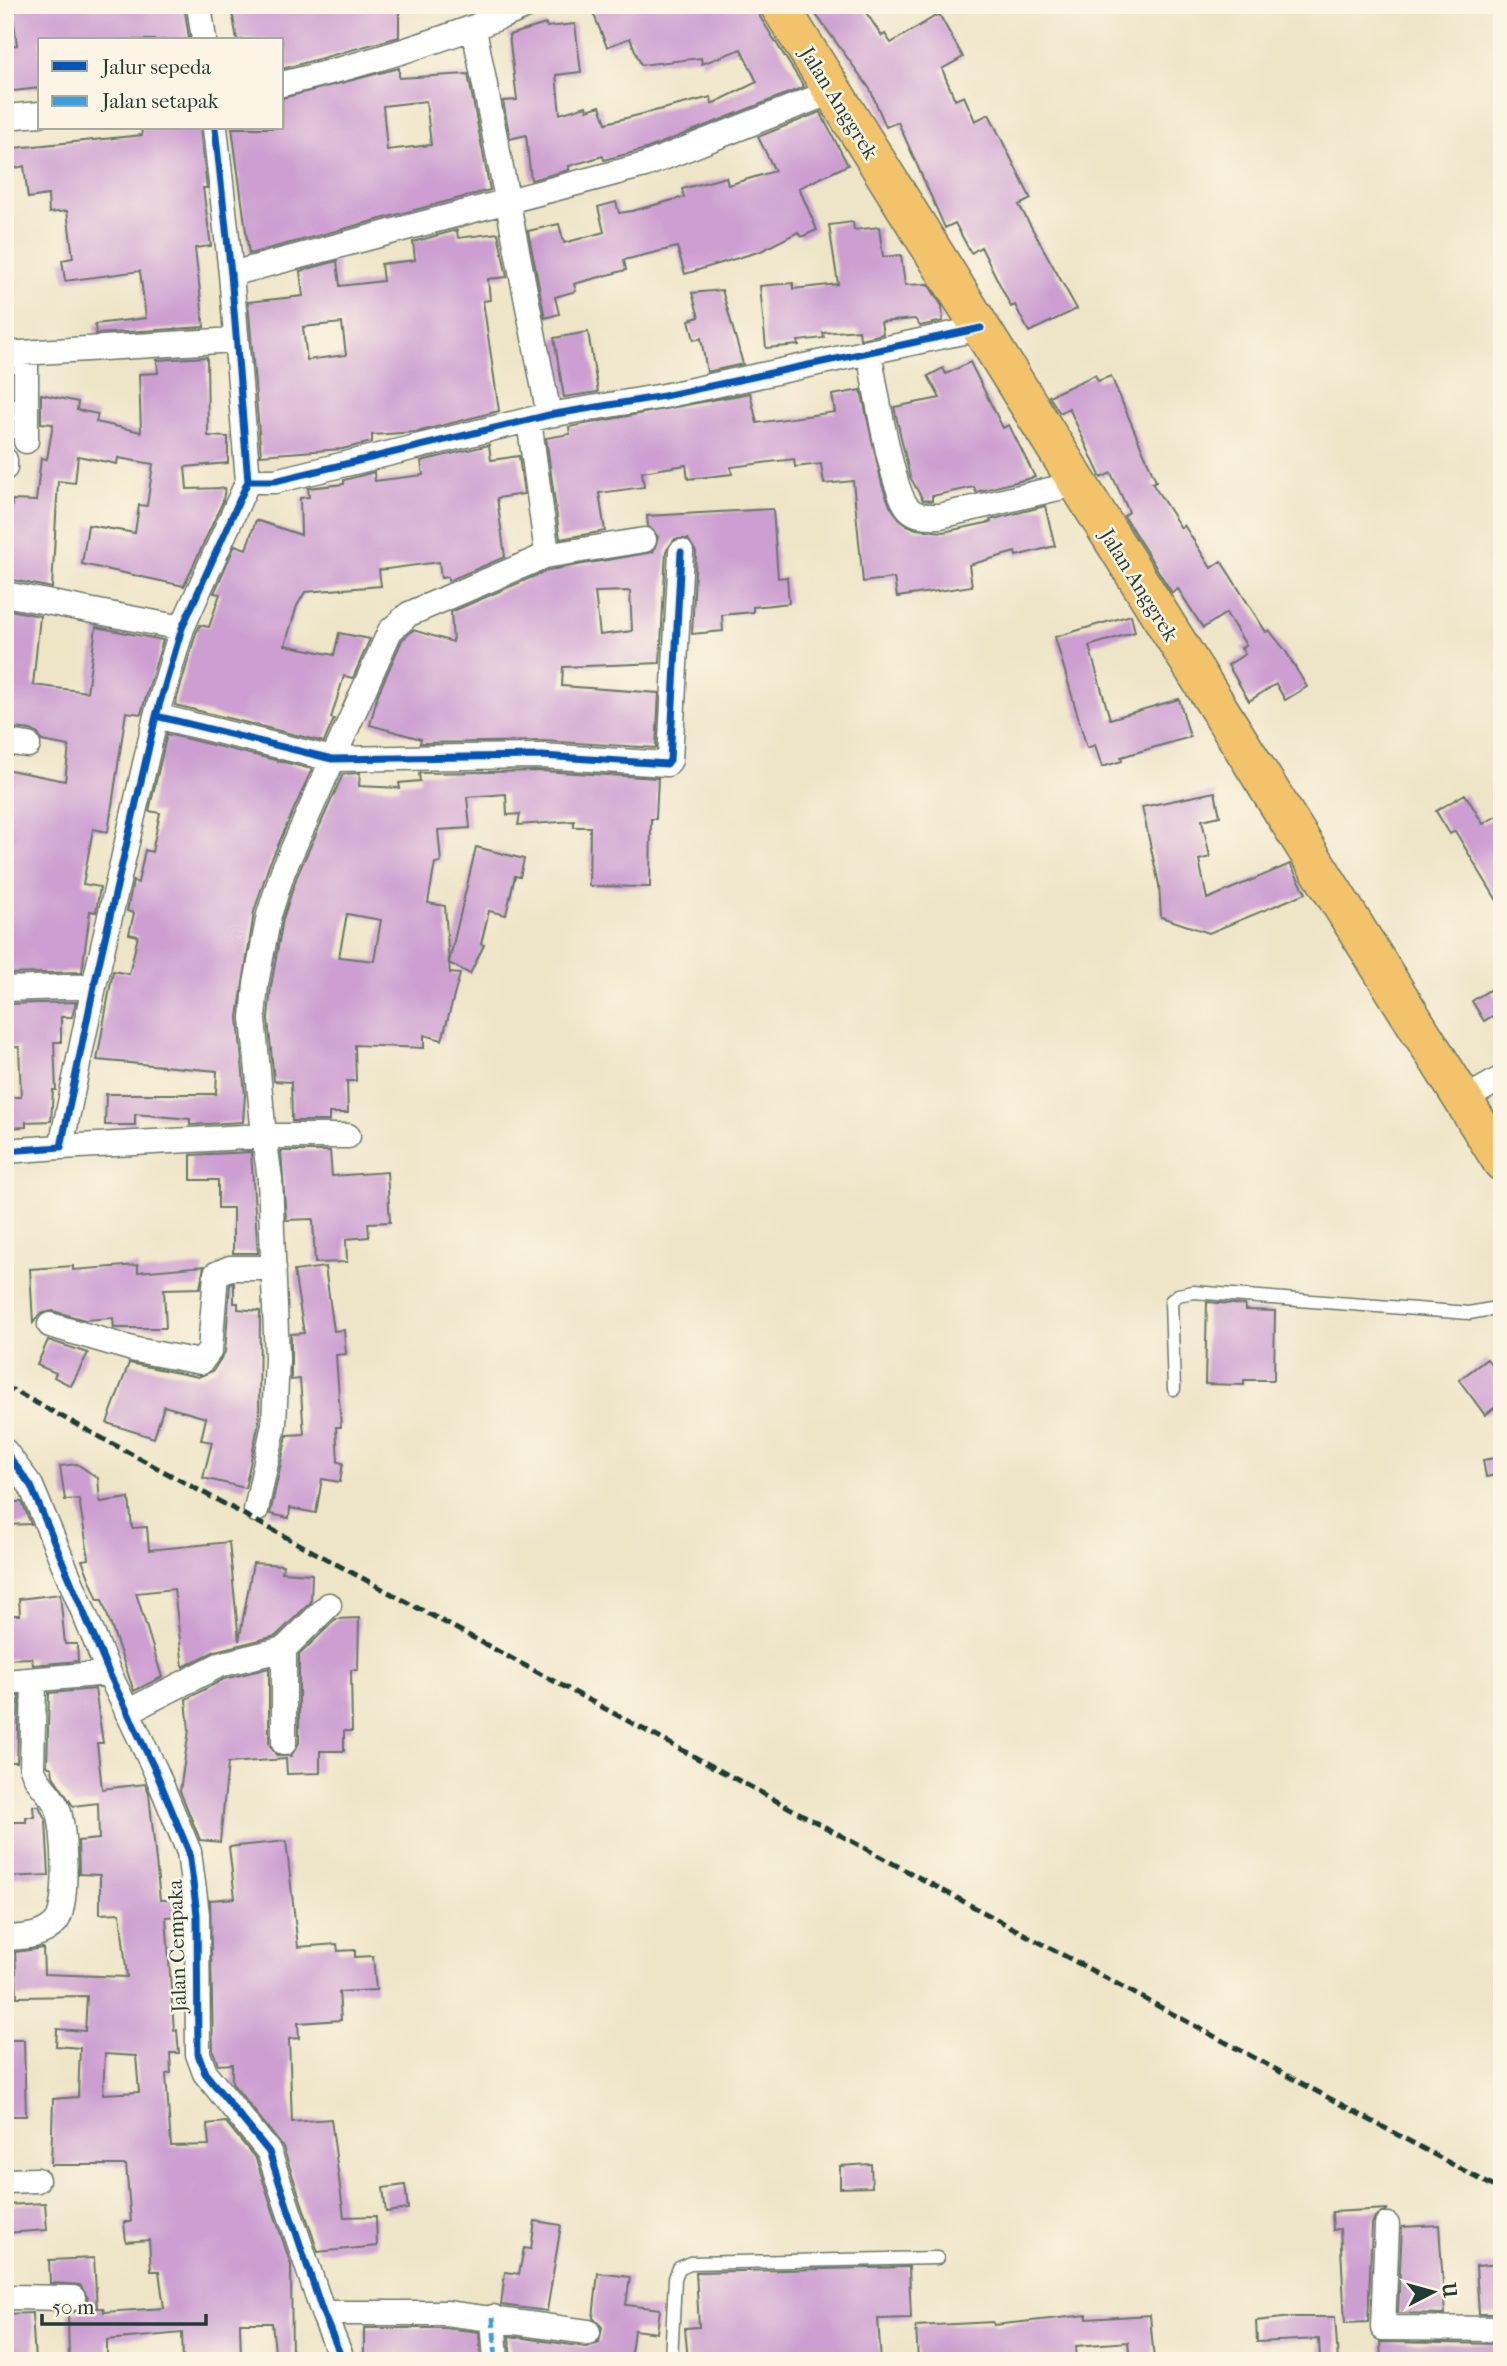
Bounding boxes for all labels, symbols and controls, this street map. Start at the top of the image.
legend [38,38,284,130]
street label: Jalan Anggrek [794,41,883,164]
text: Jalur sepeda [100,55,211,79]
text: Jalan setapak [100,89,219,113]
street label: Jalan Anggrek [1094,523,1183,646]
street label: Jalan Cempaka [163,1879,191,2015]
north arrow [1398,2258,1468,2328]
text: U [1437,2281,1461,2299]
scale bar [42,2282,206,2326]
text: 50 m [52,2295,95,2319]

